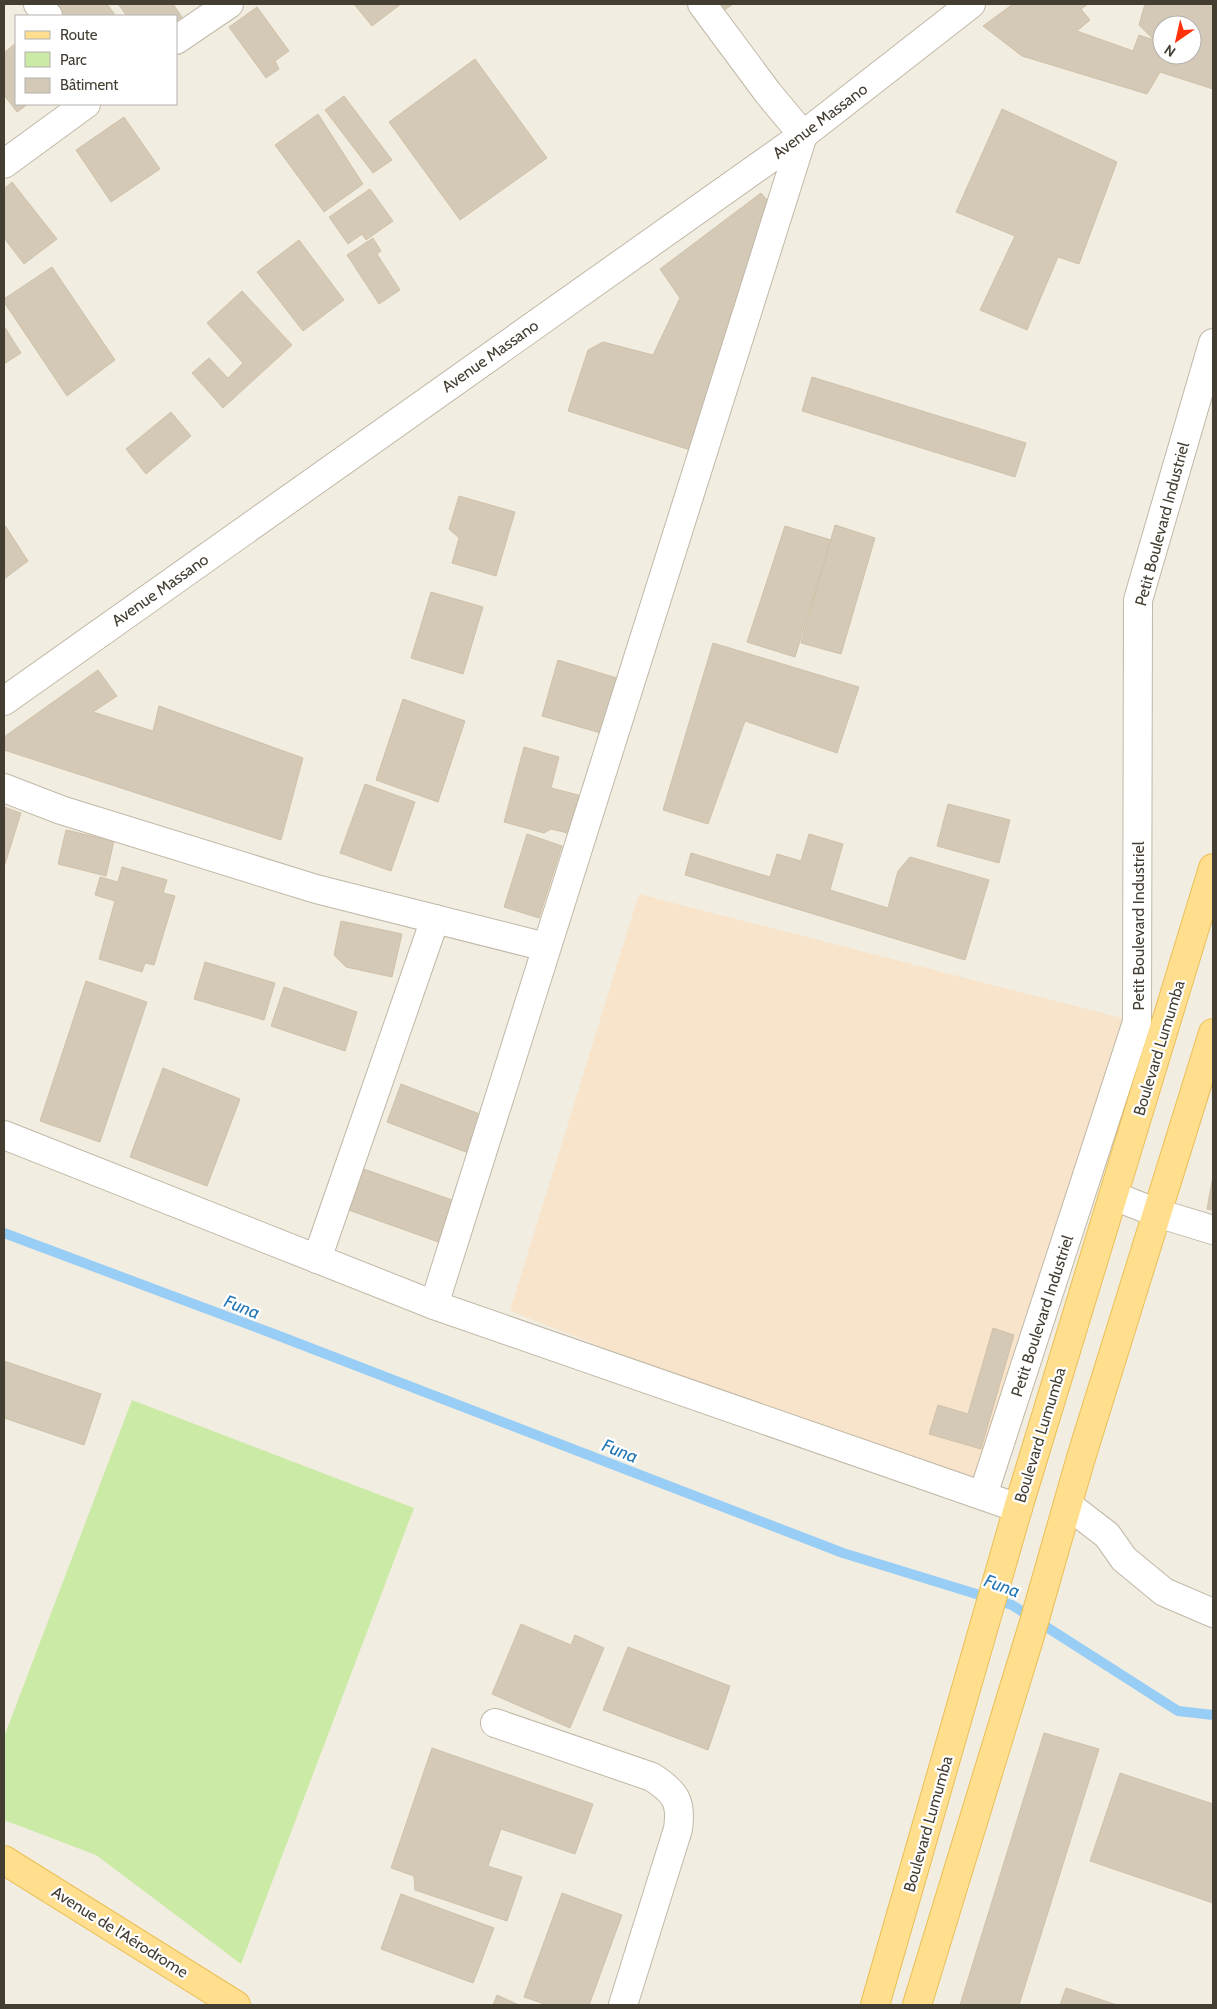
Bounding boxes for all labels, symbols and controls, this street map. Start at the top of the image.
legend [15,15,178,105]
north arrow [1152,15,1202,65]
text: Route [60,26,98,44]
text: N [1161,41,1179,61]
text: Parc [60,51,87,69]
text: Bâtiment [60,76,118,94]
street label: Avenue Massano [769,79,871,163]
street label: Avenue Massano [438,316,542,396]
street label: Petit Boulevard Industriel [1131,440,1193,608]
street label: Avenue Massano [108,550,212,630]
street label: Petit Boulevard Industriel [1129,841,1148,1010]
street label: Boulevard Lumumba [1129,978,1189,1118]
street label: Petit Boulevard Industriel [1007,1233,1077,1399]
water label: Funa [221,1290,263,1324]
street label: Boulevard Lumumba [1010,1365,1070,1505]
water label: Funa [599,1434,641,1468]
water label: Funa [981,1569,1023,1603]
street label: Boulevard Lumumba [899,1753,957,1894]
street label: Avenue de l’Aérodrome [48,1882,192,1982]

